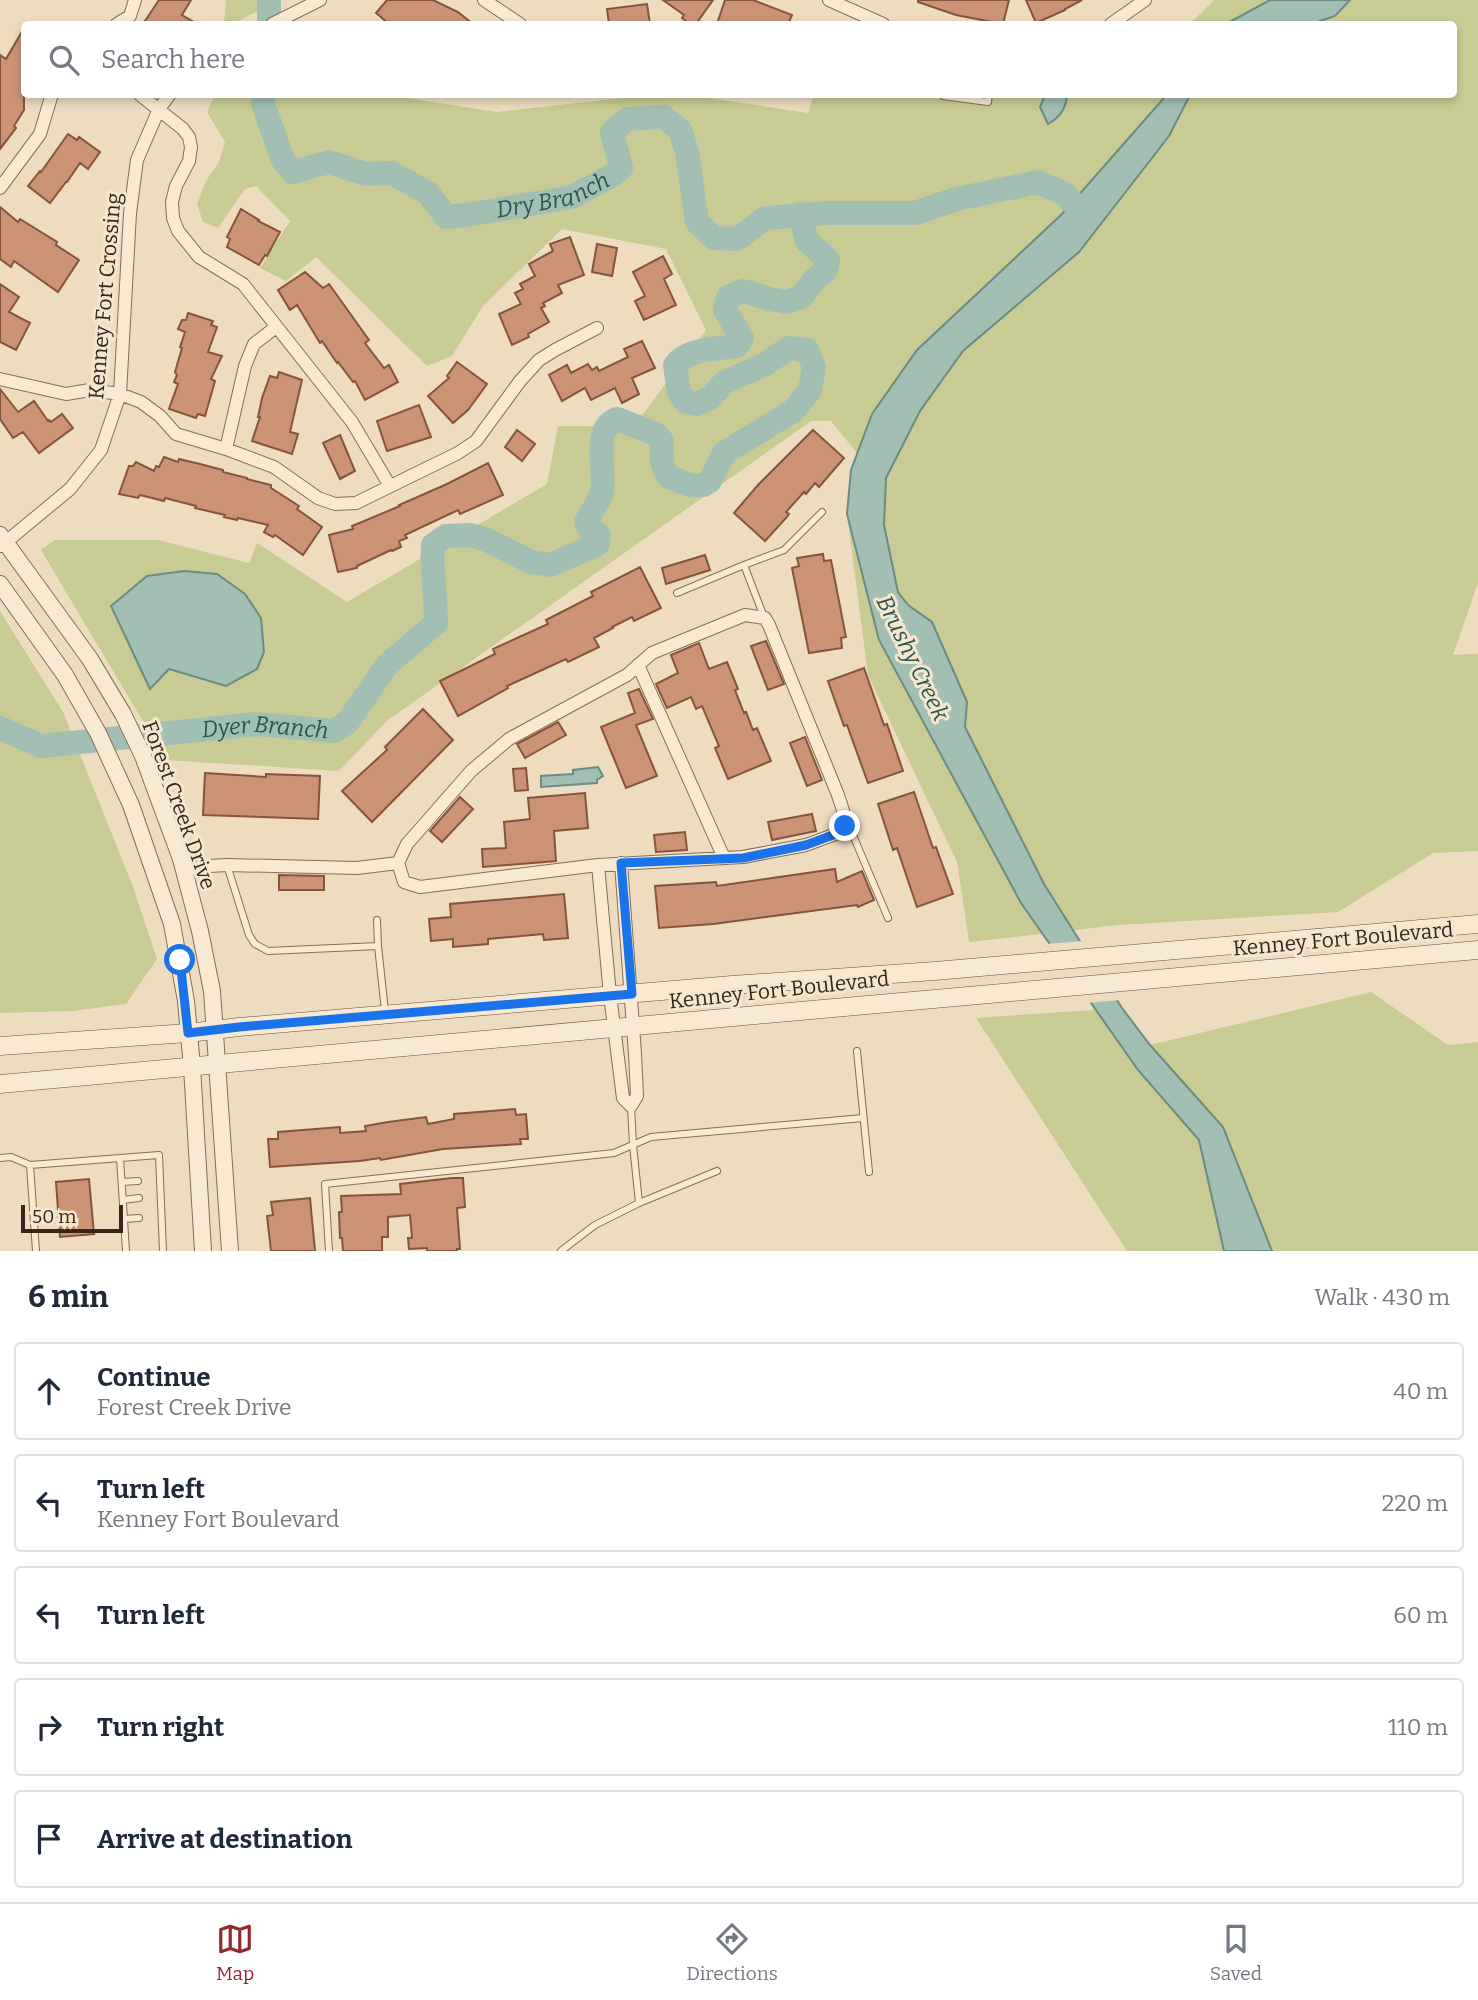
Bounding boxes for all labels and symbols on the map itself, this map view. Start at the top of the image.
water label: Dry Branch [494,166,614,224]
street label: Kenney Fort Crossing [83,191,127,401]
water label: Brushy Creek [871,591,956,726]
water label: Dyer Branch [200,710,330,744]
street label: Forest Creek Drive [136,717,222,893]
route end [829,810,860,841]
street label: Kenney Fort Boulevard [1232,916,1454,962]
route start [164,944,195,975]
street label: Kenney Fort Boulevard [668,966,890,1014]
scale bar [21,1202,122,1234]

